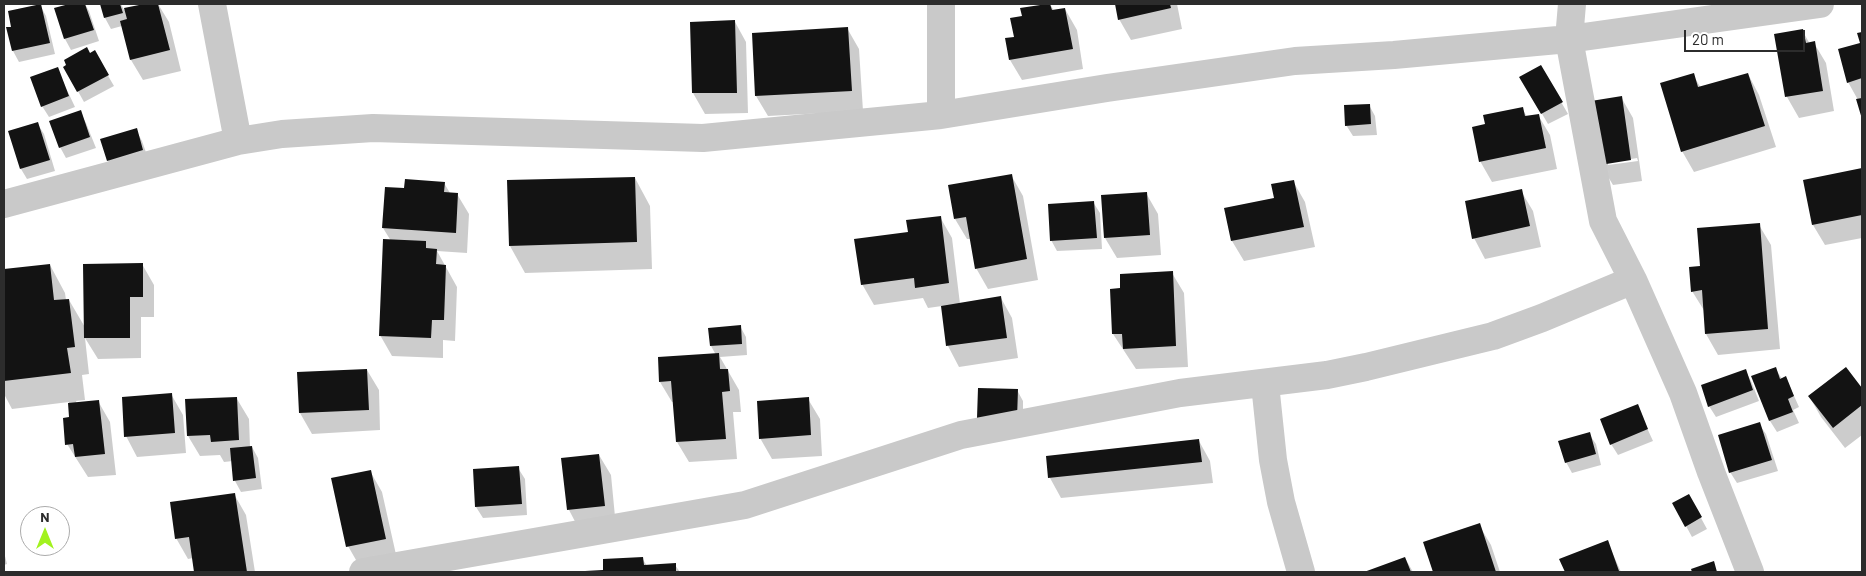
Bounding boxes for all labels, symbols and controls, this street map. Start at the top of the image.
scale bar [1686,20,1807,52]
text: 20 m [1692,30,1724,48]
north arrow [20,506,70,556]
text: N [40,508,50,525]

